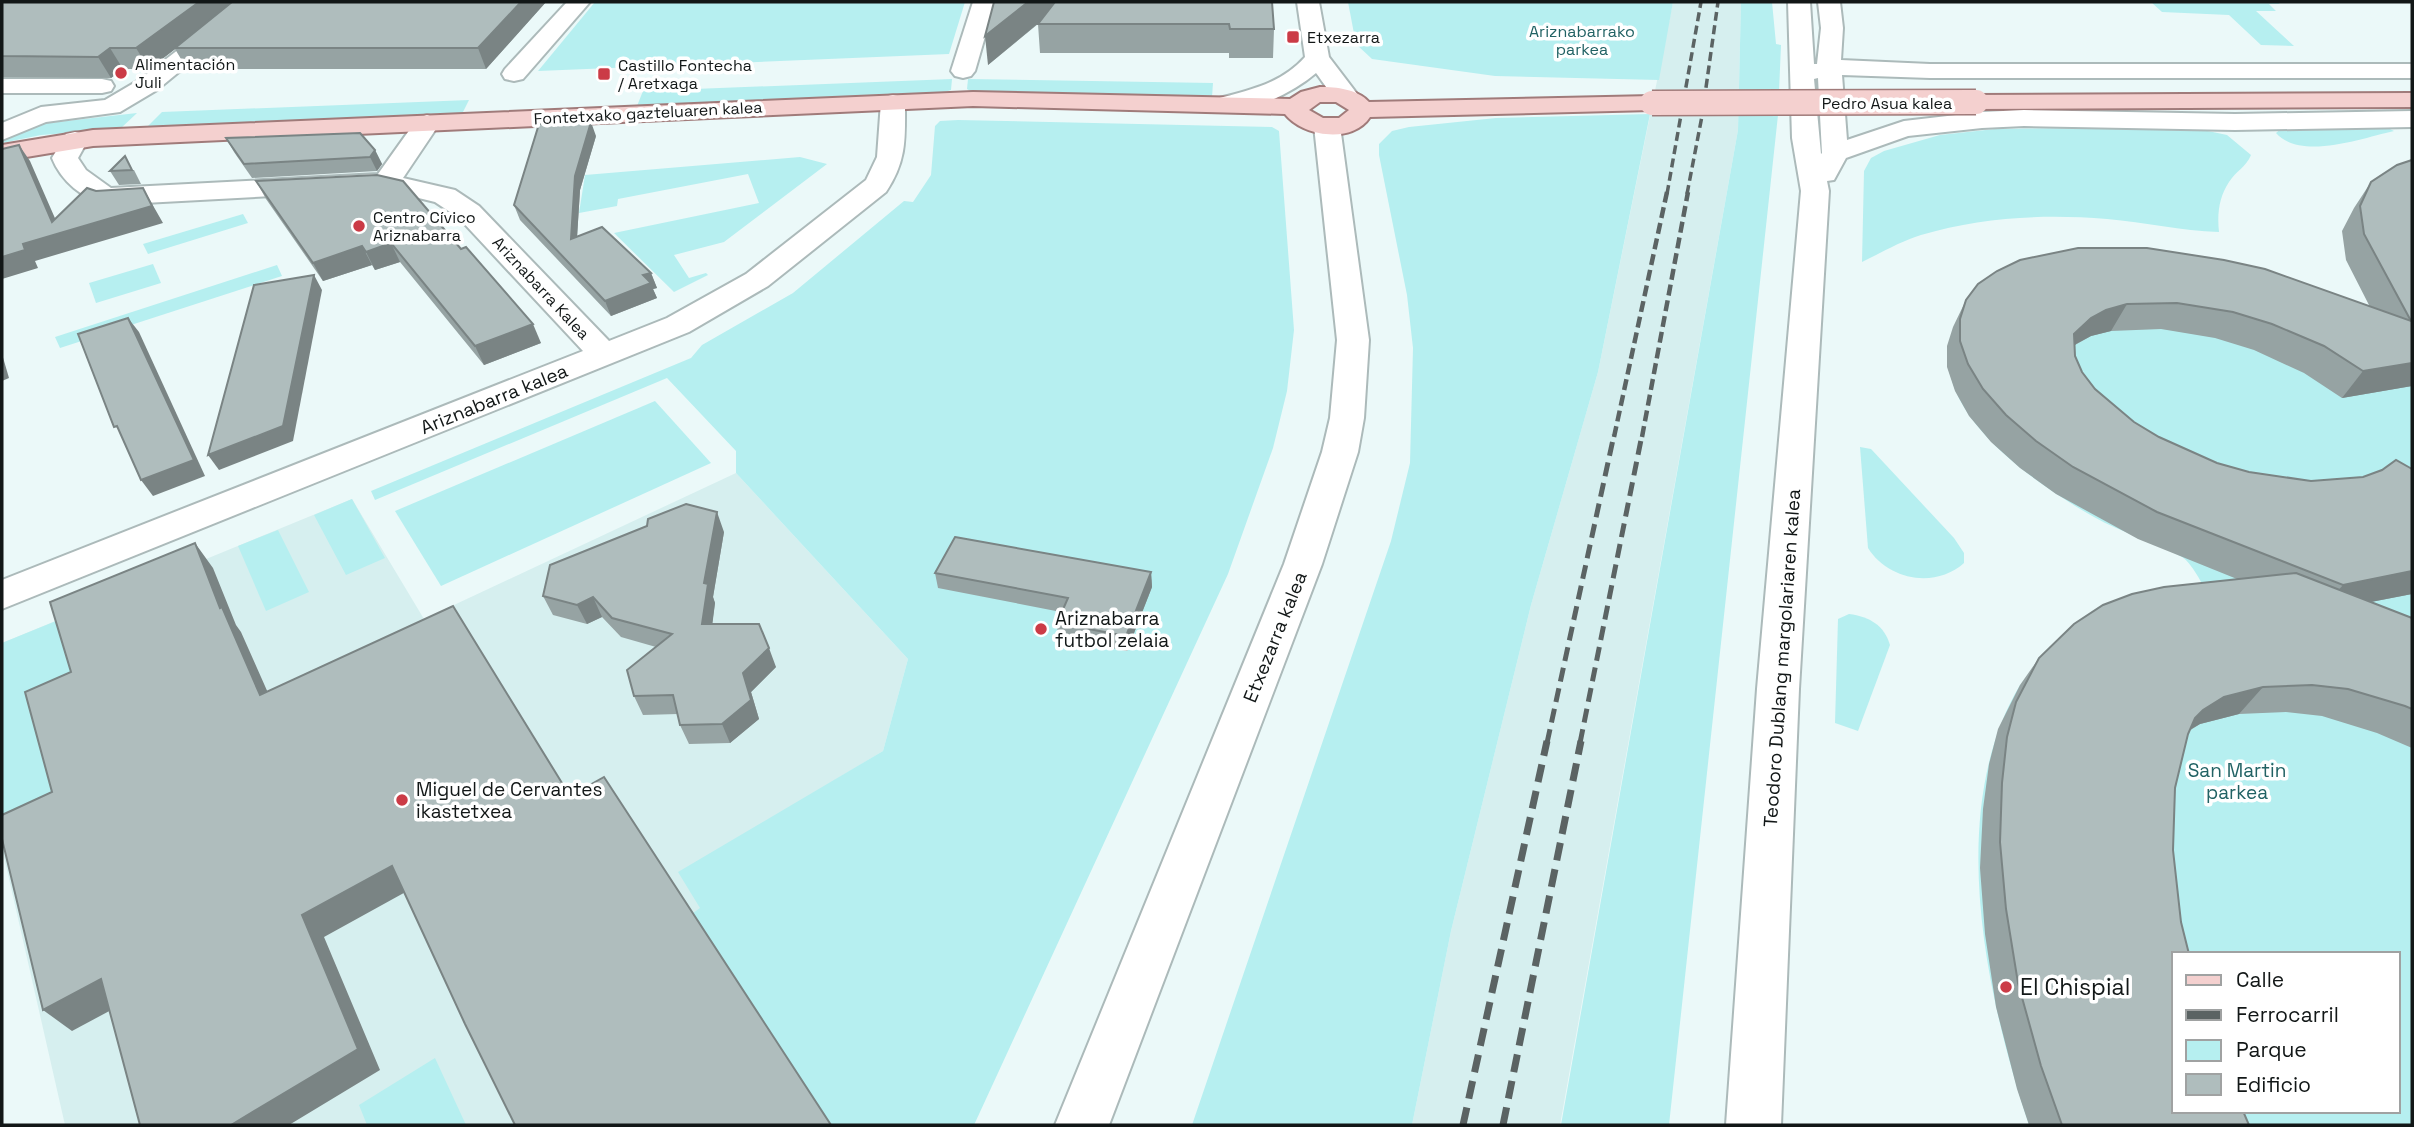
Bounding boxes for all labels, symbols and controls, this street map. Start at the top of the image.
park label: Ariznabarrako parkea [1529,21,1635,60]
place label: Etxezarra [1307,27,1380,48]
marker: Etxezarra [1285,29,1301,45]
place label: Alimentación Juli [135,54,235,93]
place label: Castillo Fontecha / Aretxaga [618,55,752,94]
marker: Alimentación Juli [113,65,129,81]
marker: Castillo Fontecha / Aretxaga [596,66,612,82]
street label: Pedro Asua kalea [1822,93,1952,114]
street label: Fontetxako gazteluaren kalea [533,97,763,129]
place label: Centro Cívico Ariznabarra [373,207,476,246]
marker: Centro Cívico Ariznabarra [351,218,367,234]
street label: Ariznabarra Kalea [488,232,594,344]
street label: Ariznabarra kalea [417,358,572,440]
street label: Teodoro Dublang margolariaren kalea [1758,488,1806,828]
street label: Etxezarra kalea [1237,568,1313,706]
place label: Ariznabarra futbol zelaia [1055,606,1169,653]
marker: Ariznabarra futbol zelaia [1033,621,1049,637]
park label: San Martin parkea [2188,758,2286,805]
place label: Miguel de Cervantes ikastetxea [416,777,603,824]
marker: Miguel de Cervantes ikastetxea [394,792,410,808]
legend [2172,952,2400,1113]
text: Calle [2236,966,2284,993]
place label: El Chispial [2020,972,2130,1002]
marker: El Chispial [1998,979,2014,995]
text: Ferrocarril [2236,1001,2339,1028]
text: Parque [2236,1036,2307,1063]
text: Edificio [2236,1071,2311,1098]

